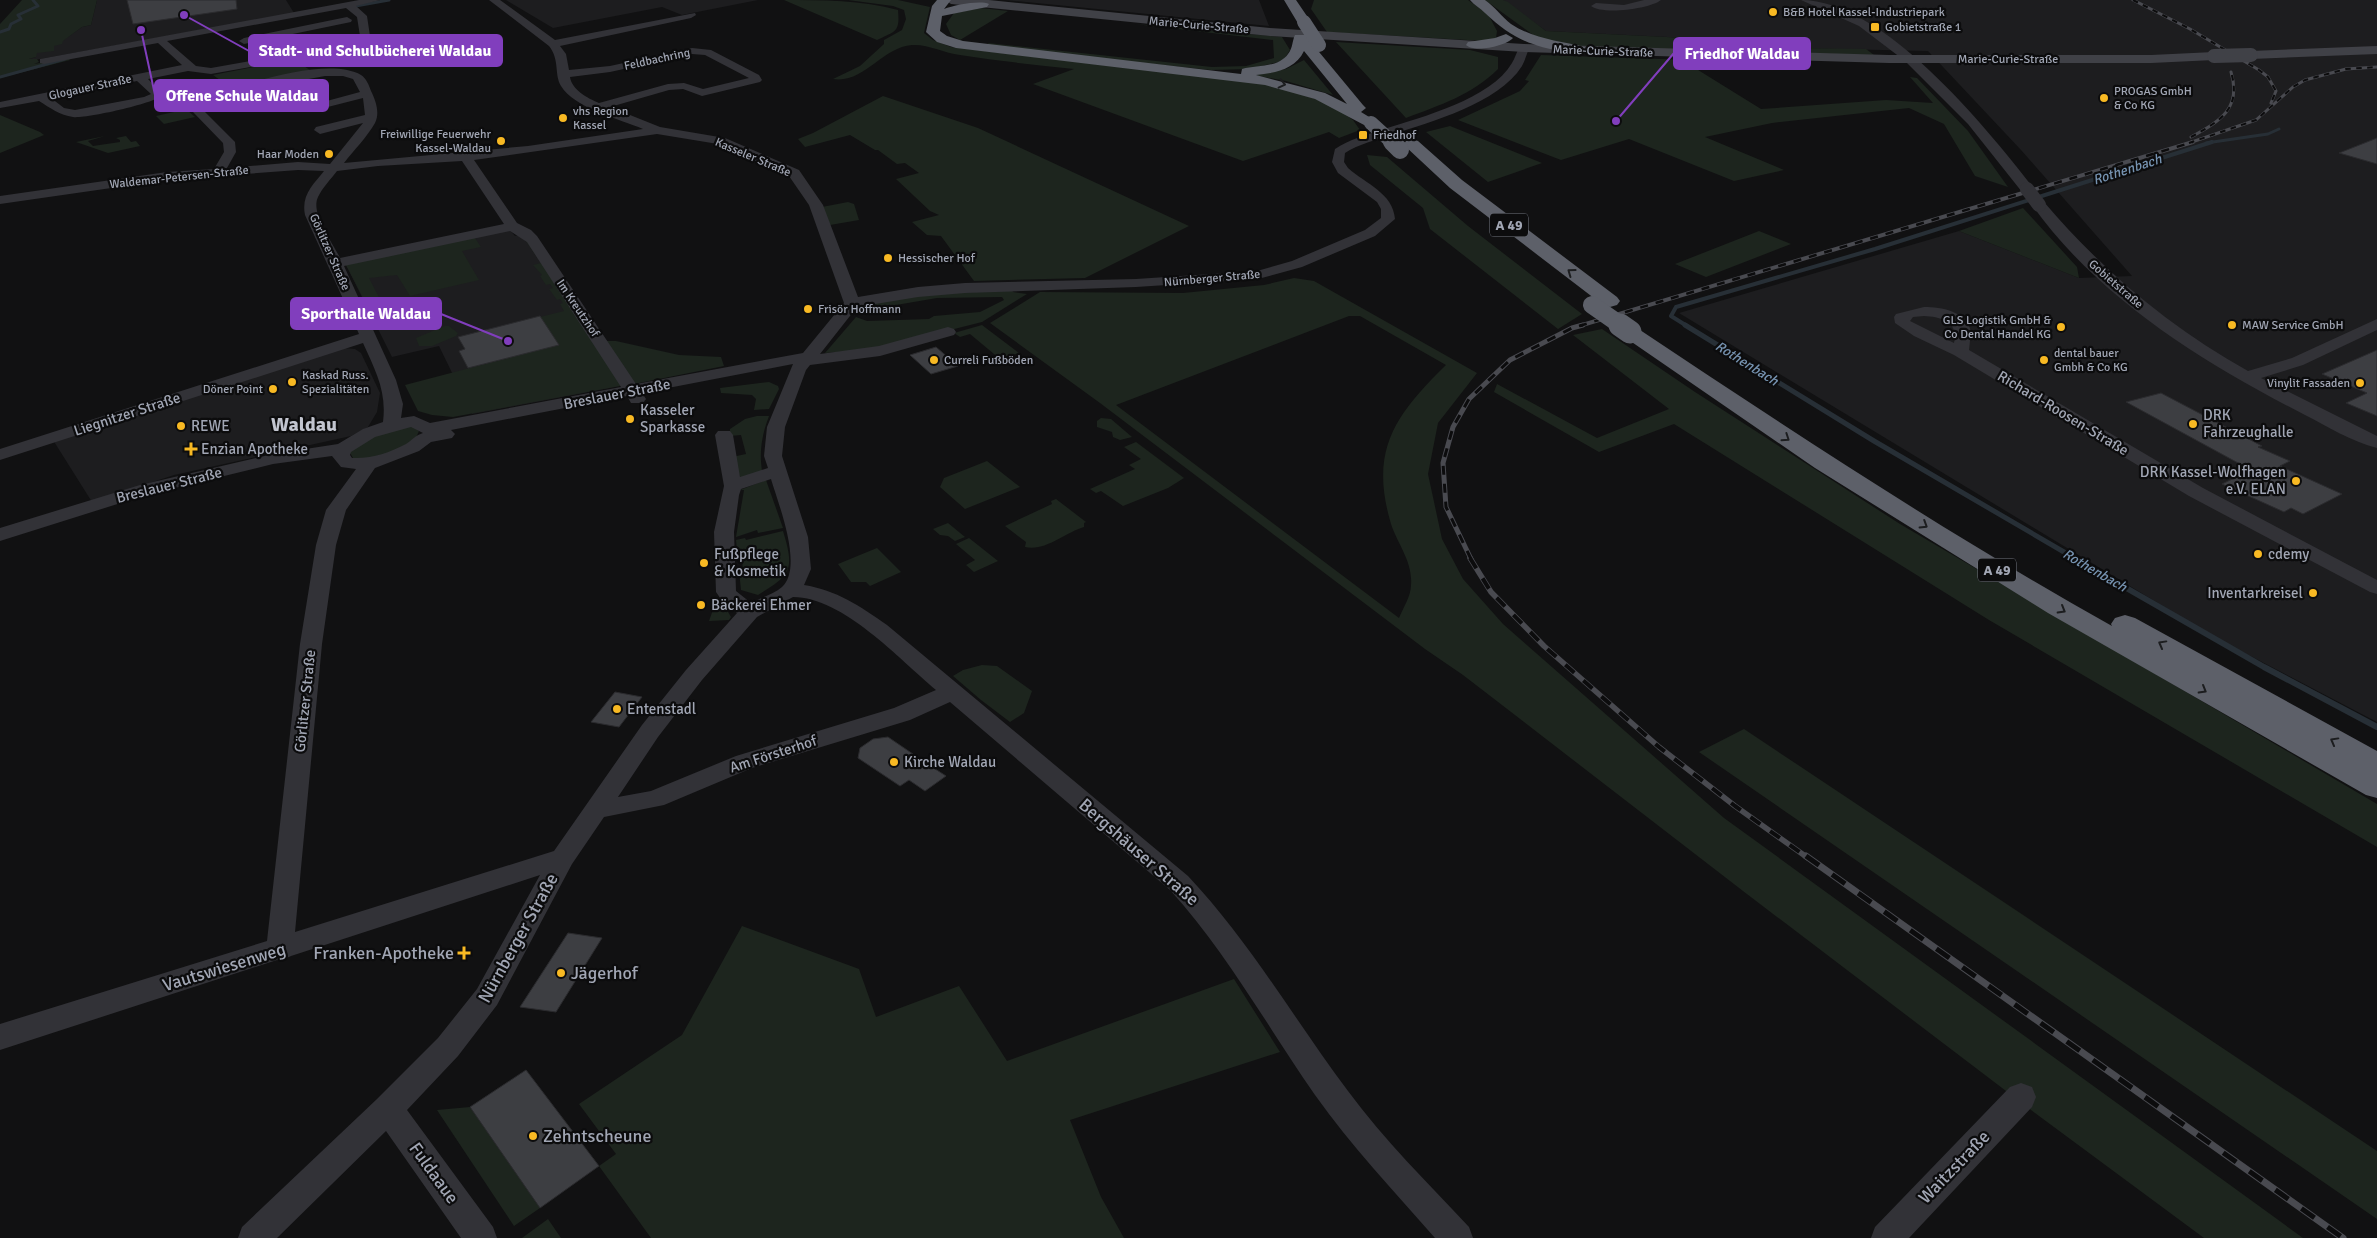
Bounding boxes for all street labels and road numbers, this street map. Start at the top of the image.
street label: Marie-Curie-Straße [1148,14,1250,37]
street label: Marie-Curie-Straße [1553,42,1653,61]
street label: Feldbachring [623,45,691,74]
street label: Marie-Curie-Straße [1958,52,2058,67]
street label: Glogauer Straße [47,71,133,104]
street label: Kasseler Straße [713,135,793,180]
street label: Waldemar-Petersen-Straße [109,163,249,192]
street label: Görlitzer Straße [306,211,353,293]
road number: A 49 [1490,214,1528,236]
street label: Gobietstraße [2085,257,2146,312]
street label: Nürnberger Straße [1163,267,1261,290]
street label: Im Kreutzhof [553,277,603,341]
street label: Richard-Roosen-Straße [1994,367,2132,459]
street label: Breslauer Straße [562,375,672,413]
street label: Liegnitzer Straße [71,388,183,440]
street label: Breslauer Straße [114,463,224,507]
road number: A 49 [1978,558,2016,582]
street label: Görlitzer Straße [291,649,319,753]
street label: Am Försterhof [727,731,820,777]
street label: Bergshäuser Straße [1074,794,1204,910]
street label: Nürnberger Straße [473,869,563,1007]
street label: Vautswiesenweg [160,938,288,996]
street label: Waitzstraße [1914,1126,1994,1208]
street label: Fuldaaue [404,1138,464,1208]

